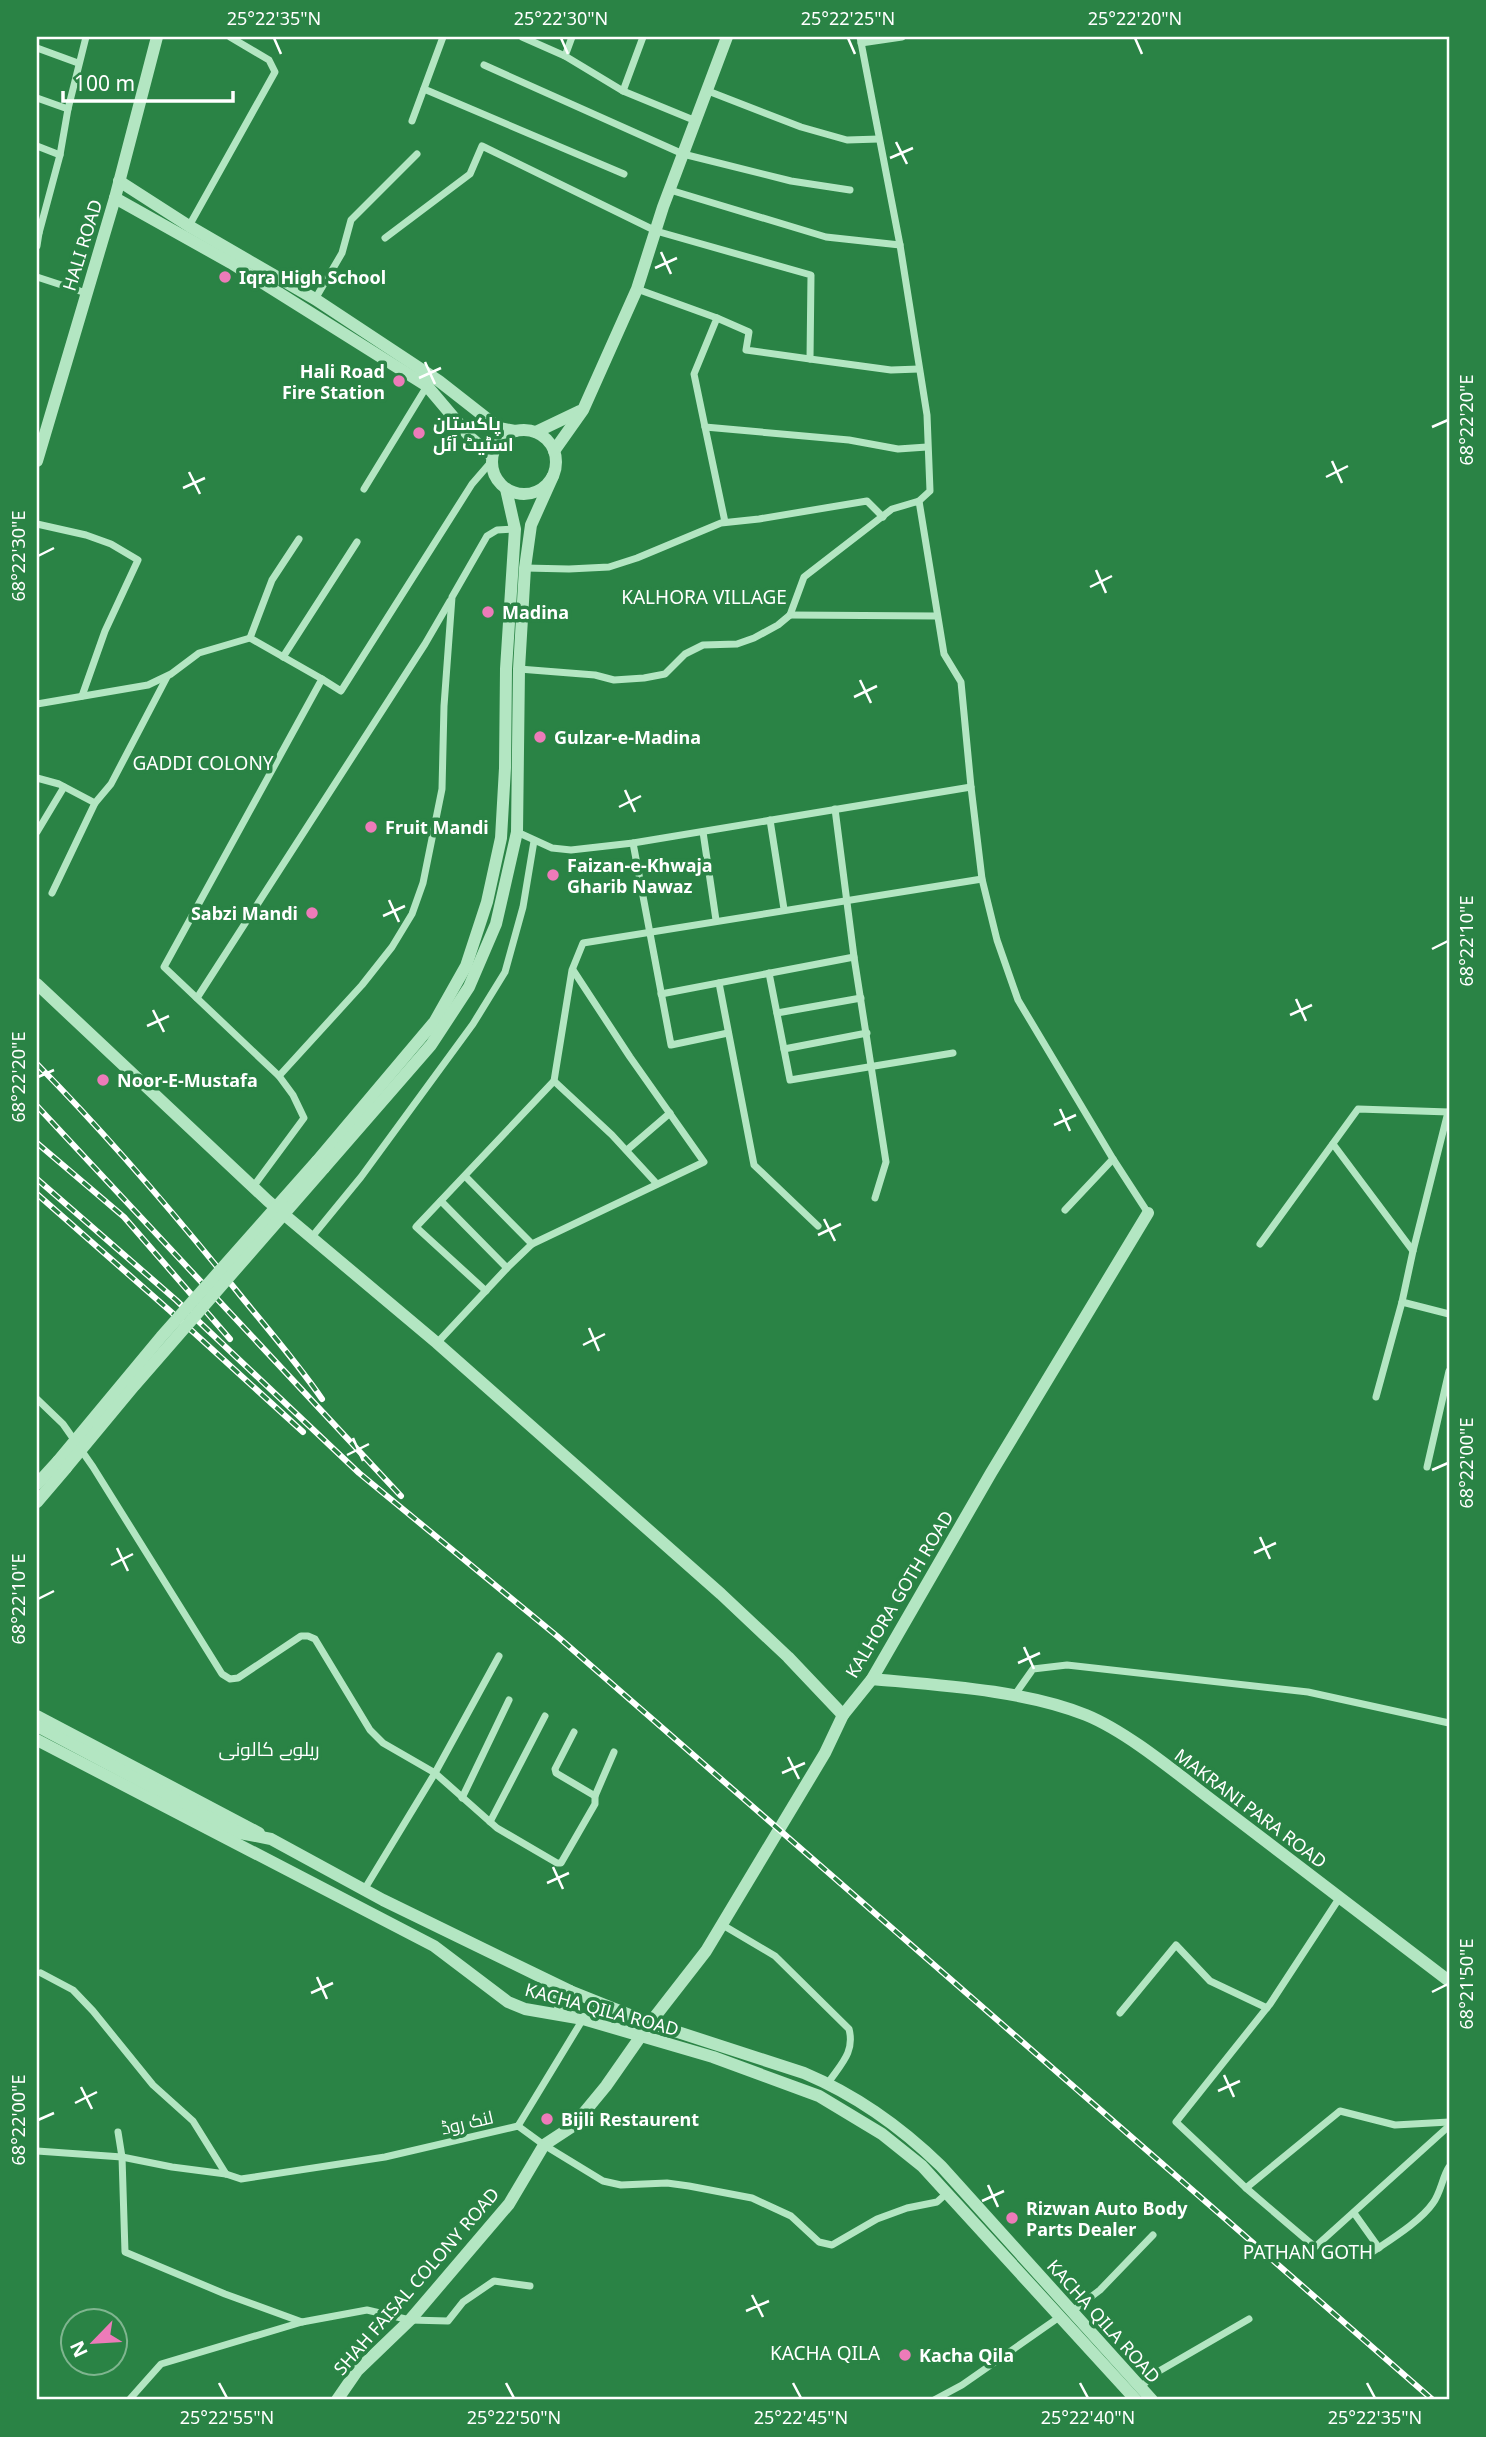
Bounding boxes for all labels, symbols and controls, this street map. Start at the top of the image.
text: 25°22'35"N [227,6,321,30]
text: 25°22'30"N [514,6,608,30]
text: 25°22'25"N [801,6,895,30]
text: 25°22'20"N [1088,6,1182,30]
scale bar [63,60,233,104]
text: 100 m [74,69,135,97]
street label: HALI ROAD [57,196,107,294]
place label: Iqra High School [239,265,386,289]
marker: Iqra High School [217,269,233,285]
place label: Hali Road Fire Station [282,359,385,404]
marker: Hali Road Fire Station [391,373,407,389]
text: 68°22'20"E [1454,375,1478,465]
place label: پاکستان اسٹیٹ آئل [433,411,514,456]
marker: پاکستان اسٹیٹ آئل [411,425,427,441]
text: 68°22'30"E [6,511,30,601]
district label: KALHORA VILLAGE [621,584,787,610]
place label: Madina [502,600,569,624]
marker: Madina [480,604,496,620]
place label: Gulzar-e-Madina [554,725,701,749]
marker: Gulzar-e-Madina [532,729,548,745]
district label: GADDI COLONY [132,750,274,776]
place label: Fruit Mandi [385,815,489,839]
marker: Fruit Mandi [363,819,379,835]
place label: Faizan-e-Khwaja Gharib Nawaz [567,853,713,898]
marker: Faizan-e-Khwaja Gharib Nawaz [545,867,561,883]
text: 68°22'10"E [1454,896,1478,986]
place label: Sabzi Mandi [191,901,298,925]
marker: Sabzi Mandi [304,905,320,921]
text: 68°22'20"E [6,1032,30,1122]
place label: Noor-E-Mustafa [117,1068,258,1092]
marker: Noor-E-Mustafa [95,1072,111,1088]
text: 68°22'00"E [1454,1418,1478,1508]
street label: KALHORA GOTH ROAD [840,1506,958,1682]
text: 68°22'10"E [6,1554,30,1644]
district label: ریلوے کالونی [218,1736,320,1762]
street label: MAKRANI PARA ROAD [1170,1743,1332,1873]
text: 68°21'50"E [1454,1939,1478,2029]
street label: KACHA QILA ROAD [522,1977,682,2041]
text: 68°22'00"E [6,2075,30,2165]
street label: لنک روڈ [439,2104,495,2140]
place label: Bijli Restaurent [561,2107,699,2131]
marker: Bijli Restaurent [539,2111,555,2127]
street label: SHAH FAISAL COLONY ROAD [328,2182,504,2380]
place label: Rizwan Auto Body Parts Dealer [1026,2196,1188,2241]
marker: Rizwan Auto Body Parts Dealer [1004,2210,1020,2226]
district label: PATHAN GOTH [1243,2239,1373,2265]
street label: KACHA QILA ROAD [1042,2254,1166,2388]
north arrow [60,2308,130,2378]
text: N [64,2337,94,2362]
district label: KACHA QILA [770,2340,881,2366]
place label: Kacha Qila [919,2343,1014,2367]
marker: Kacha Qila [897,2347,913,2363]
text: 25°22'55"N [180,2405,274,2429]
text: 25°22'50"N [467,2405,561,2429]
text: 25°22'45"N [754,2405,848,2429]
text: 25°22'40"N [1041,2405,1135,2429]
text: 25°22'35"N [1328,2405,1422,2429]

